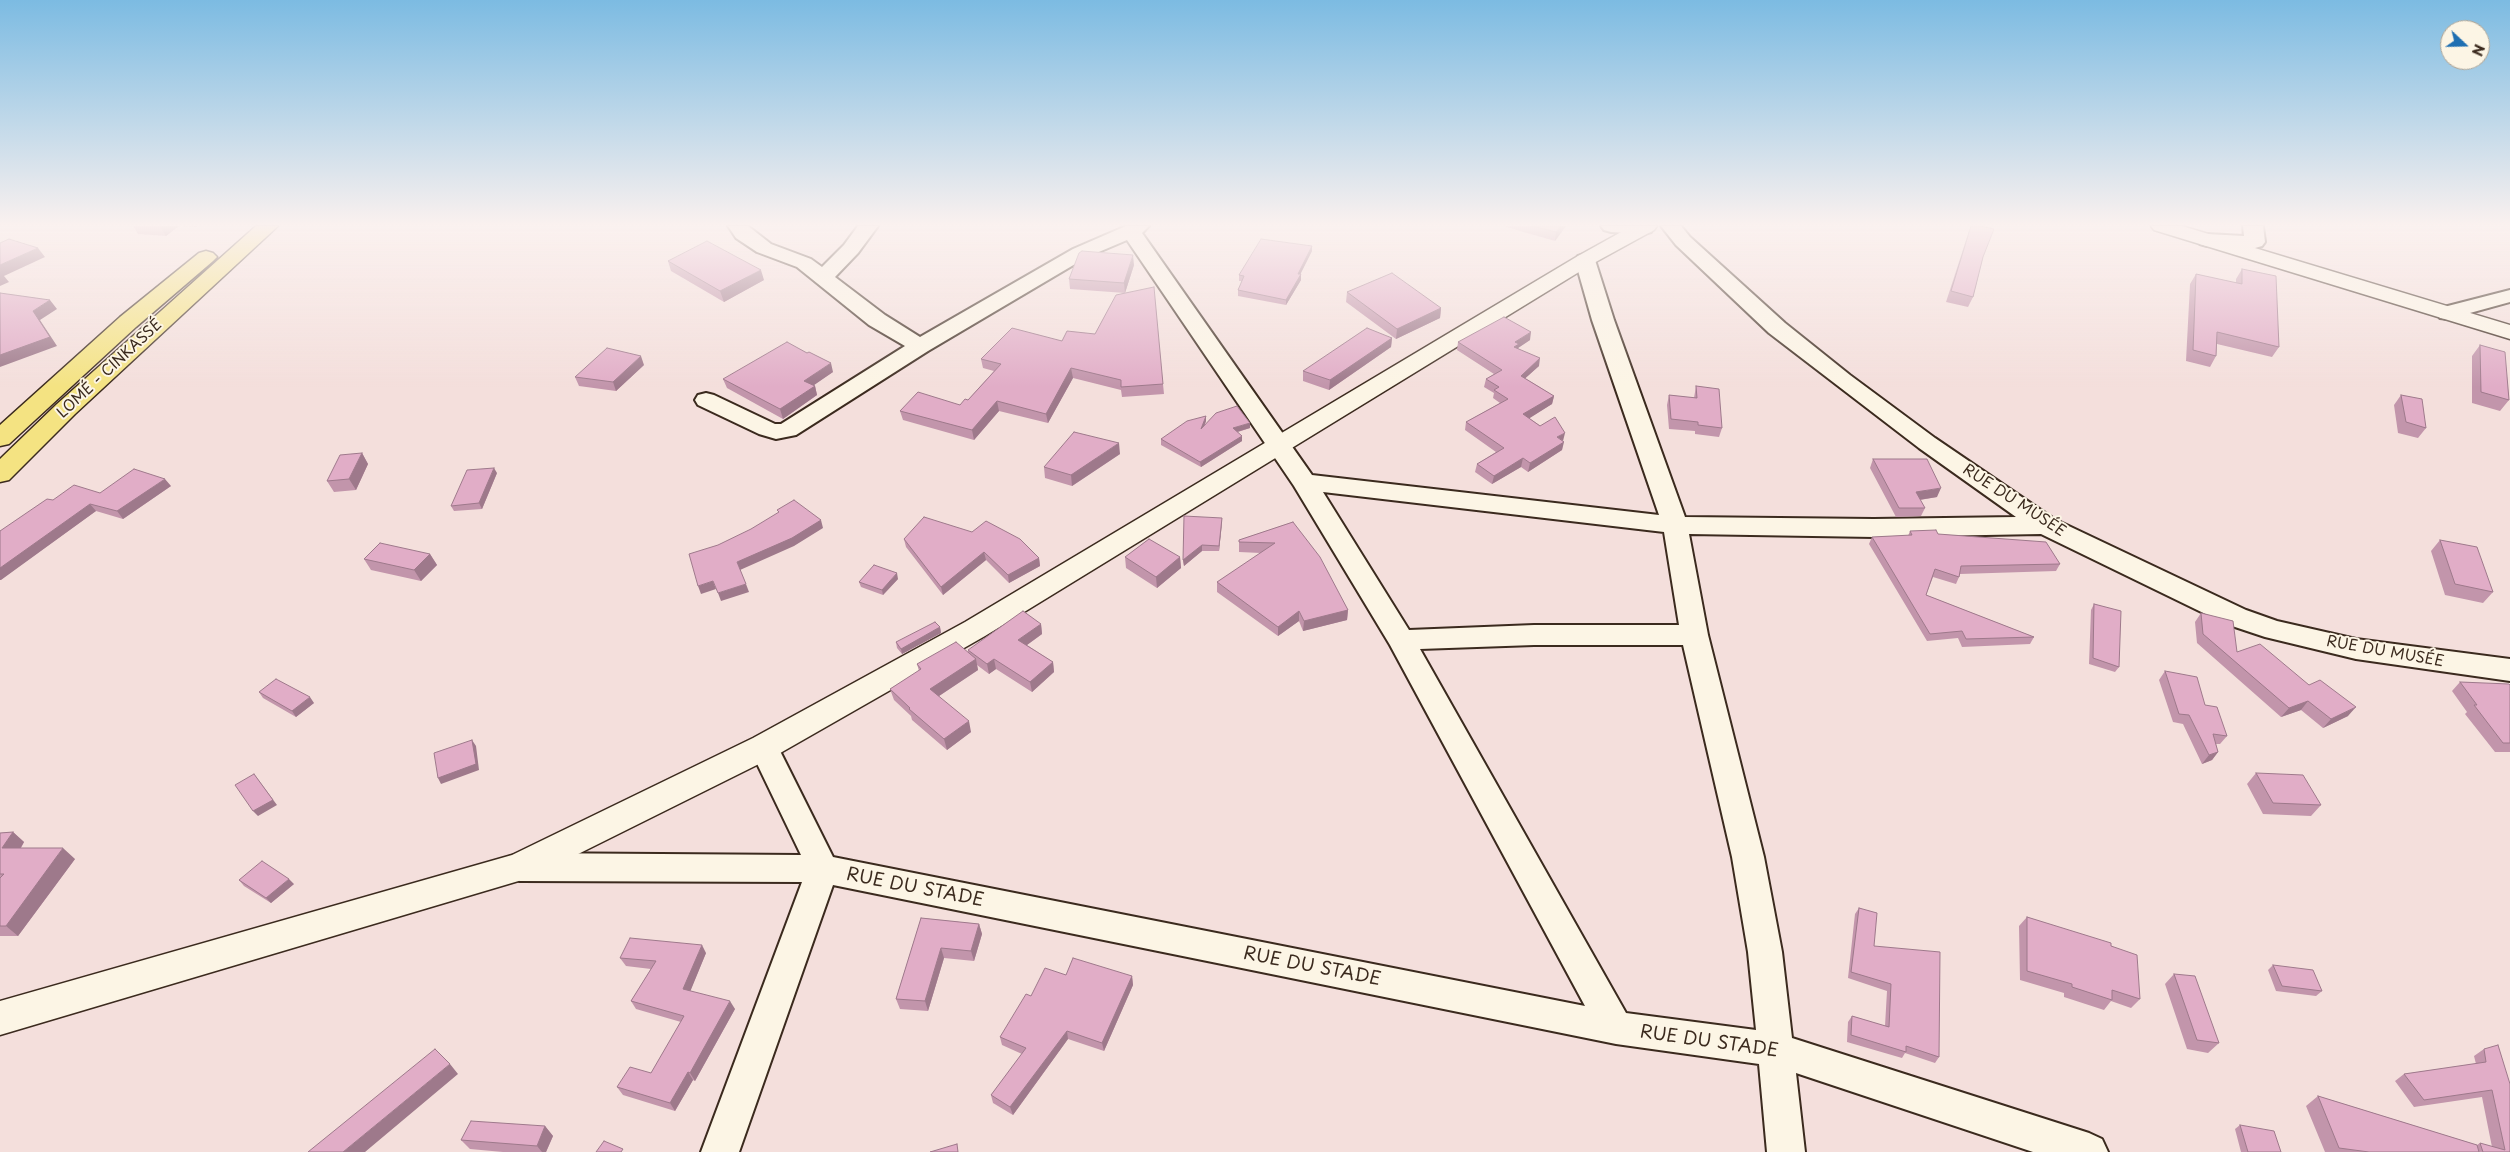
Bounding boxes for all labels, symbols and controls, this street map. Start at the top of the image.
north arrow [2440,20,2490,70]
text: N [2467,41,2490,59]
street label: LOMÉ - CINKASSÉ [54,316,166,422]
street label: RUE DU MUSÉE [1959,461,2069,541]
street label: RUE DU MUSÉE [2325,633,2445,671]
street label: RUE DU STADE [844,864,986,912]
street label: RUE DU STADE [1241,943,1383,991]
street label: RUE DU STADE [1638,1022,1780,1062]

